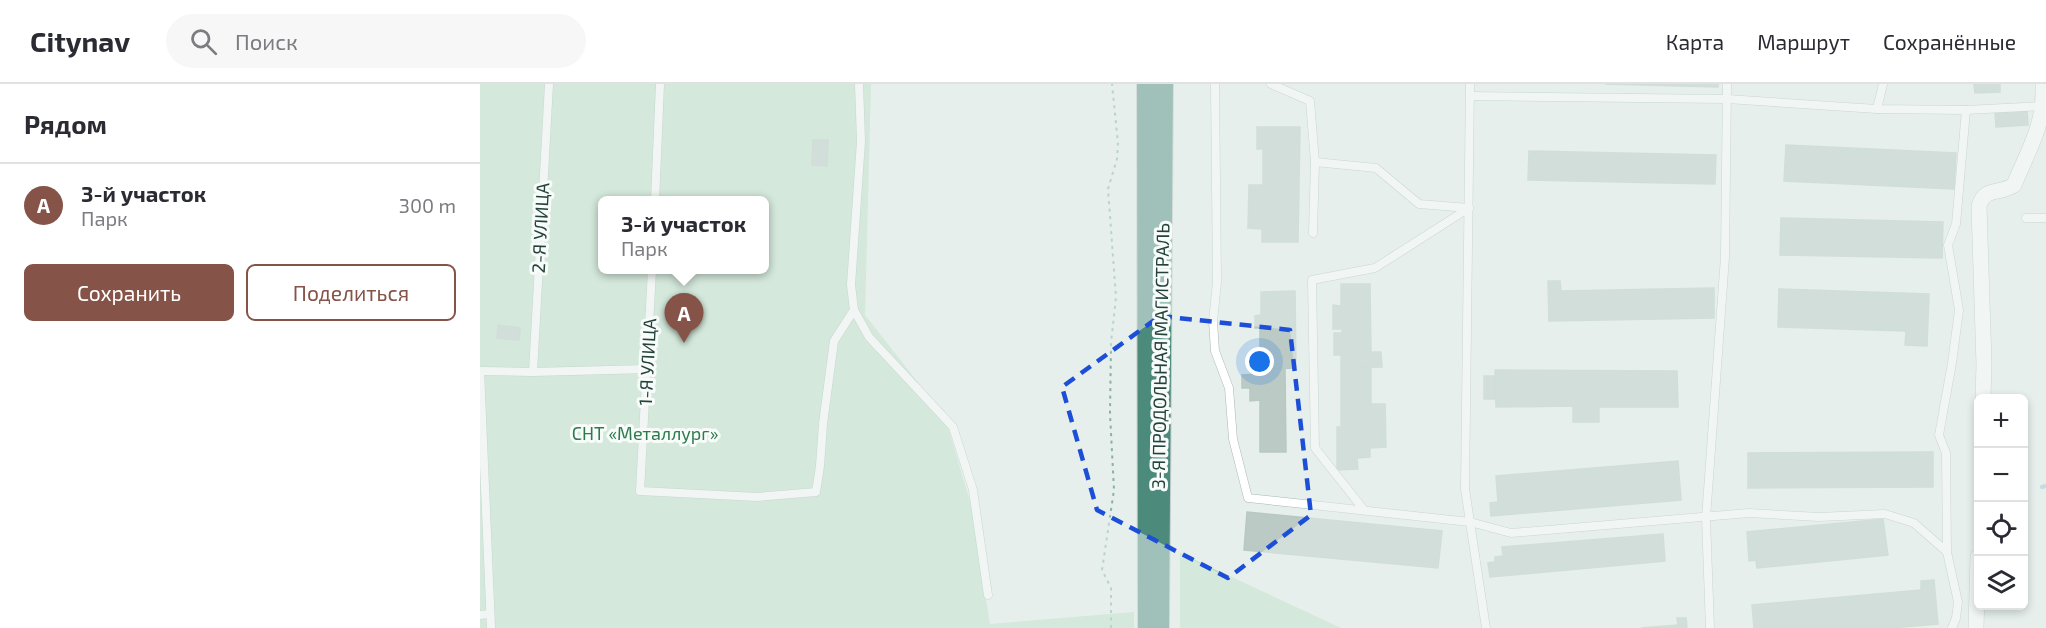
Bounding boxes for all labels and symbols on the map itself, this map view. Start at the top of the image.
street label: 2-Я УЛИЦА [527,181,553,274]
street label: 3-Я ПРОДОЛЬНАЯ МАГИСТРАЛЬ [1147,223,1173,489]
pin: A [664,294,704,343]
street label: 1-Я УЛИЦА [634,317,660,406]
your location [1245,347,1274,376]
park label: СНТ «Металлург» [572,422,718,444]

